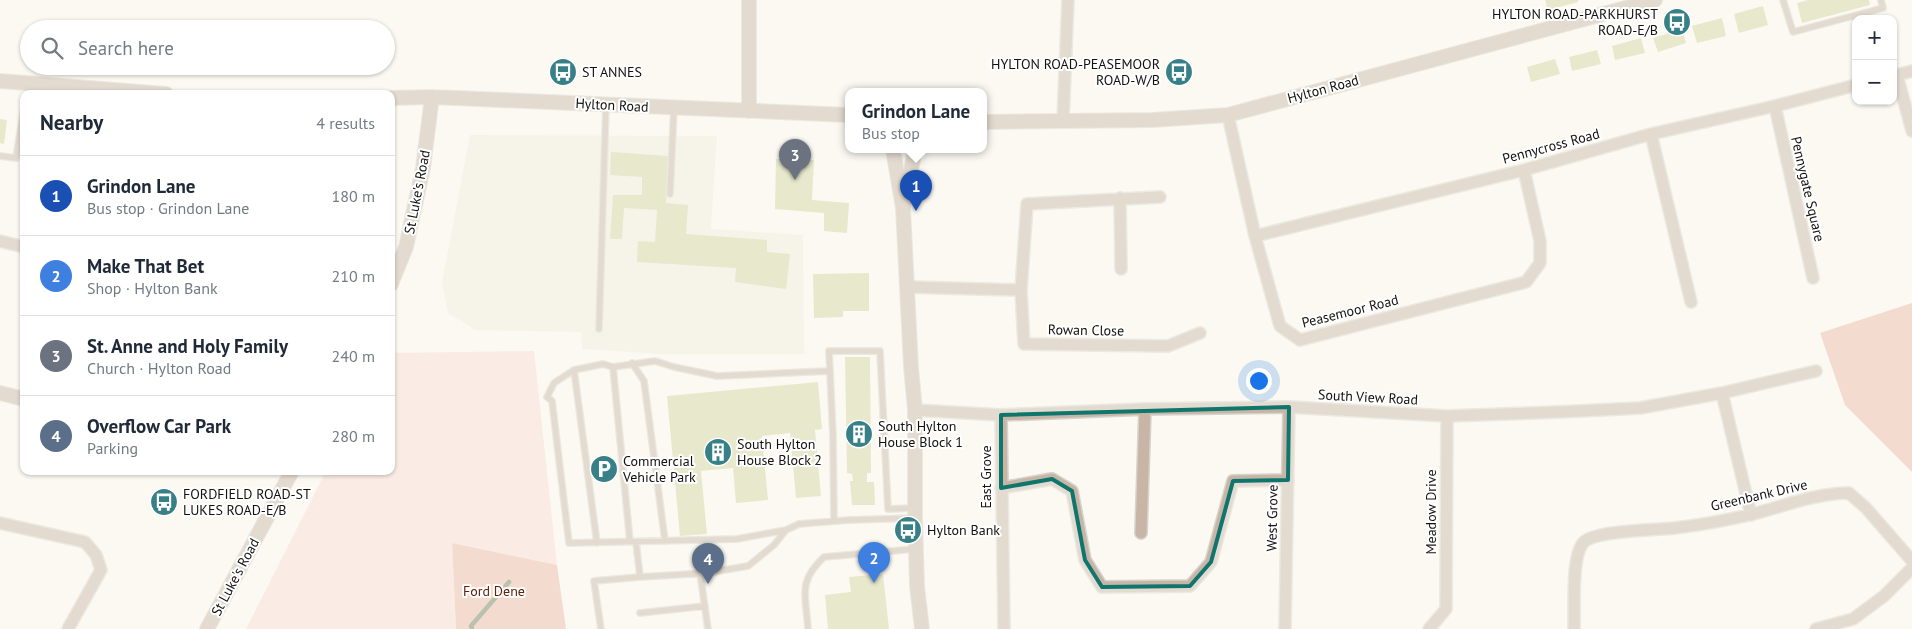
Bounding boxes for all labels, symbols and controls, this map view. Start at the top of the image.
place label: HYLTON ROAD-PARKHURST ROAD-E/B [1492,5,1658,39]
bus stop icon: HYLTON ROAD-PARKHURST ROAD-E/B [1662,7,1692,37]
map controls [1852,15,1897,105]
button: + [1852,15,1897,60]
search box [20,20,395,75]
icon: search [38,34,66,62]
text: Search here [78,36,174,60]
place label: HYLTON ROAD-PEASEMOOR ROAD-W/B [991,55,1160,89]
bus stop icon: ST ANNES [548,57,578,87]
bus stop icon: HYLTON ROAD-PEASEMOOR ROAD-W/B [1164,57,1194,87]
button: − [1852,60,1897,105]
place label: ST ANNES [582,63,642,81]
street label: Hylton Road [1285,71,1361,107]
popup [845,88,987,153]
street label: Hylton Road [575,94,649,116]
text: Grindon Lane [862,99,970,123]
text: Nearby [40,109,103,136]
text: 4 results [316,113,375,133]
text: Bus stop [862,123,920,143]
street label: Pennycross Road [1500,124,1602,168]
street label: Pennygate Square [1787,135,1829,243]
pin: 3 [779,139,811,180]
street label: St Luke's Road [400,148,434,236]
pin: 1 [900,170,932,211]
text: Grindon Lane [87,174,196,198]
text: 1 [51,186,61,206]
text: 180 m [332,186,375,206]
text: Bus stop · Grindon Lane [87,198,249,218]
text: Make That Bet [87,254,204,278]
text: 2 [51,266,61,286]
text: 210 m [332,266,375,286]
text: Shop · Hylton Bank [87,278,218,298]
street label: Peasemoor Road [1300,290,1400,332]
street label: Rowan Close [1048,320,1124,340]
text: St. Anne and Holy Family [87,334,288,358]
text: 3 [51,346,61,366]
text: 240 m [332,346,375,366]
text: Church · Hylton Road [87,358,231,378]
your location [1246,368,1272,394]
street label: South View Road [1317,385,1419,409]
text: Overflow Car Park [87,414,231,438]
place label: South Hylton House Block 1 [878,417,963,451]
building icon: South Hylton House Block 1 [844,419,874,449]
text: 4 [51,426,61,446]
text: 280 m [332,426,375,446]
place label: South Hylton House Block 2 [737,435,822,469]
building icon: South Hylton House Block 2 [703,437,733,467]
text: Parking [87,438,138,458]
street label: East Grove [977,445,995,509]
place label: Commercial Vehicle Park [622,452,696,486]
parking icon: Commercial Vehicle Park [589,454,619,484]
street label: Meadow Drive [1422,469,1440,555]
street label: Greenbank Drive [1709,475,1809,515]
street label: West Grove [1262,484,1282,552]
place label: FORDFIELD ROAD-ST LUKES ROAD-E/B [183,485,311,519]
bus stop icon: FORDFIELD ROAD-ST LUKES ROAD-E/B [149,487,179,517]
bus stop icon: Hylton Bank [893,515,923,545]
place label: Hylton Bank [927,521,1000,539]
street label: St Luke's Road [207,535,263,619]
pin: 2 [858,542,890,583]
pin: 4 [692,543,724,584]
park label: Ford Dene [463,582,525,600]

